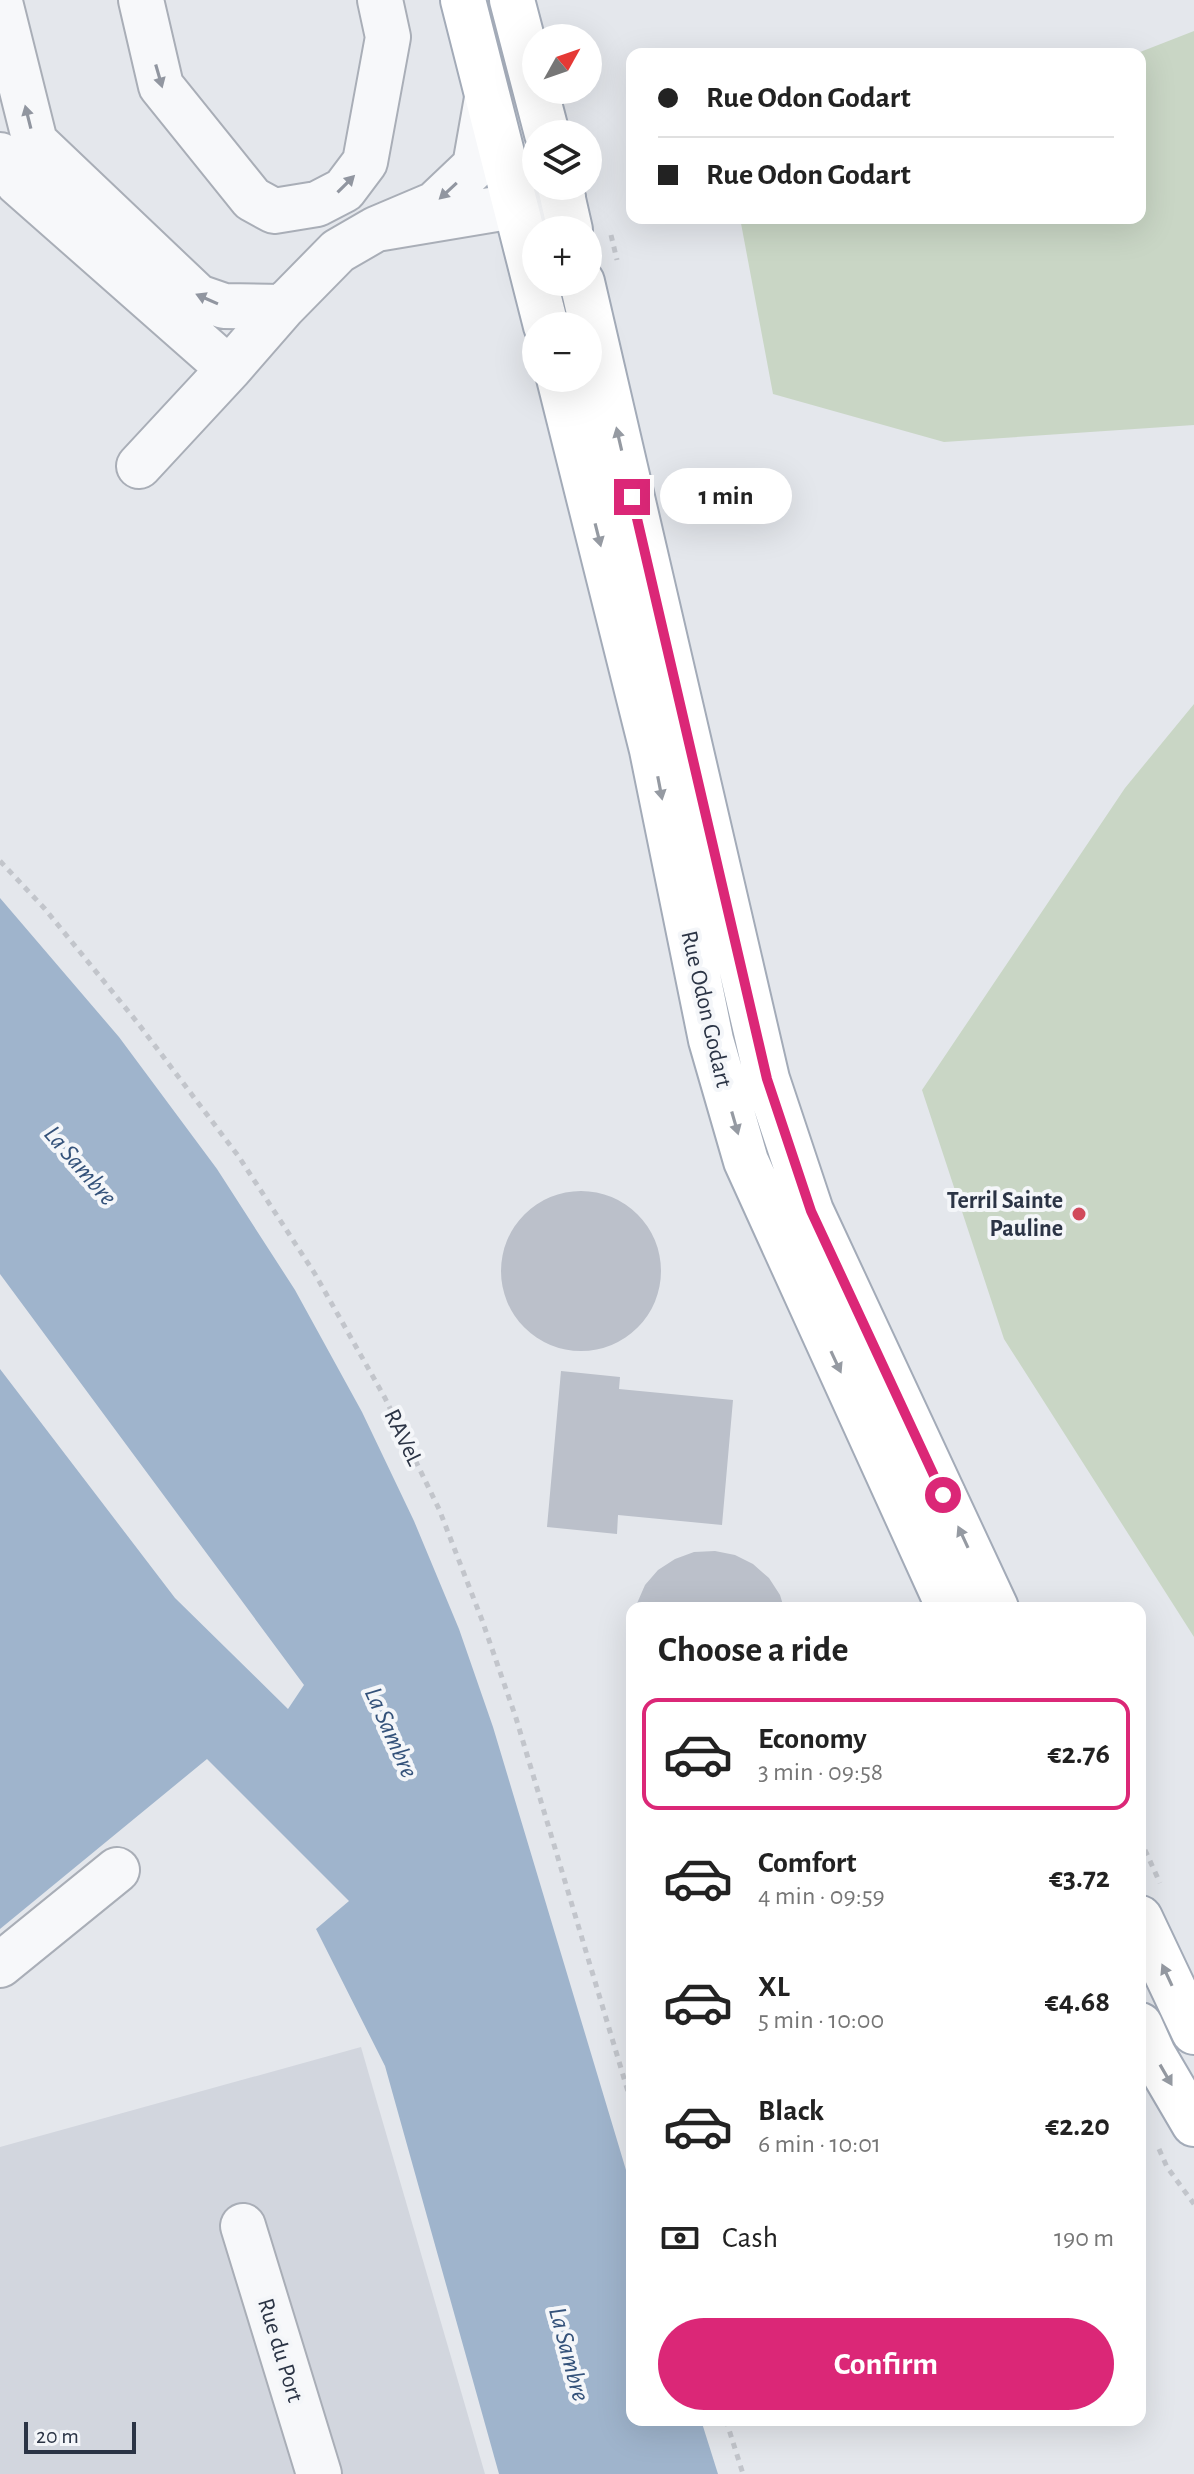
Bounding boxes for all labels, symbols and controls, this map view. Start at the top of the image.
north arrow [522,24,602,104]
map controls [522,24,602,392]
one-way arrow [153,64,166,88]
text: Rue Odon Godart [706,83,911,113]
one-way arrow [22,104,34,129]
button: layers [522,120,602,200]
text: Rue Odon Godart [706,160,911,190]
one-way arrow [336,175,355,194]
one-way arrow [439,182,458,200]
button: + [522,216,602,296]
one-way arrow [196,292,219,305]
button: − [522,312,602,392]
one-way arrow [612,426,625,451]
callout: 1 min [660,469,792,525]
route end [614,479,650,515]
text: 1 min [699,483,753,509]
one-way arrow [592,523,605,548]
one-way arrow [654,775,666,800]
street label: Rue Odon Godart [676,929,736,1090]
one-way arrow [729,1112,742,1136]
water label: La Sambre [39,1121,122,1211]
place label: Terril Sainte Pauline [947,1189,1063,1241]
marker: Terril Sainte Pauline [1070,1205,1088,1223]
one-way arrow [829,1351,843,1374]
street label: RAVeL [379,1405,427,1469]
route start [925,1477,961,1513]
one-way arrow [956,1526,970,1549]
text: Choose a ride [658,1632,848,1668]
water label: La Sambre [360,1683,423,1782]
icon: car [662,1718,734,1790]
text: Economy [758,1724,867,1754]
text: €2.76 [1048,1739,1110,1769]
text: 3 min · 09:58 [758,1759,883,1785]
icon: car [662,1842,734,1914]
text: Comfort [758,1848,857,1878]
text: €3.72 [1049,1863,1110,1893]
text: 4 min · 09:59 [758,1883,885,1909]
one-way arrow [1160,1964,1173,1987]
icon: car [662,1966,734,2038]
text: XL [758,1972,790,2002]
text: €4.68 [1045,1987,1110,2017]
text: 5 min · 10:00 [758,2007,884,2033]
one-way arrow [1159,2064,1173,2086]
icon: car [662,2090,734,2162]
text: Black [758,2096,824,2126]
text: €2.20 [1045,2111,1110,2141]
text: 6 min · 10:01 [758,2131,881,2157]
icon: cash [658,2216,702,2260]
text: Cash [722,2223,778,2253]
text: 190 m [1054,2225,1114,2251]
street label: Rue du Port [253,2296,307,2405]
water label: La Sambre [544,2304,594,2404]
button: Confirm [658,2318,1114,2410]
scale bar [24,2418,136,2454]
text: 20 m [36,2425,79,2447]

